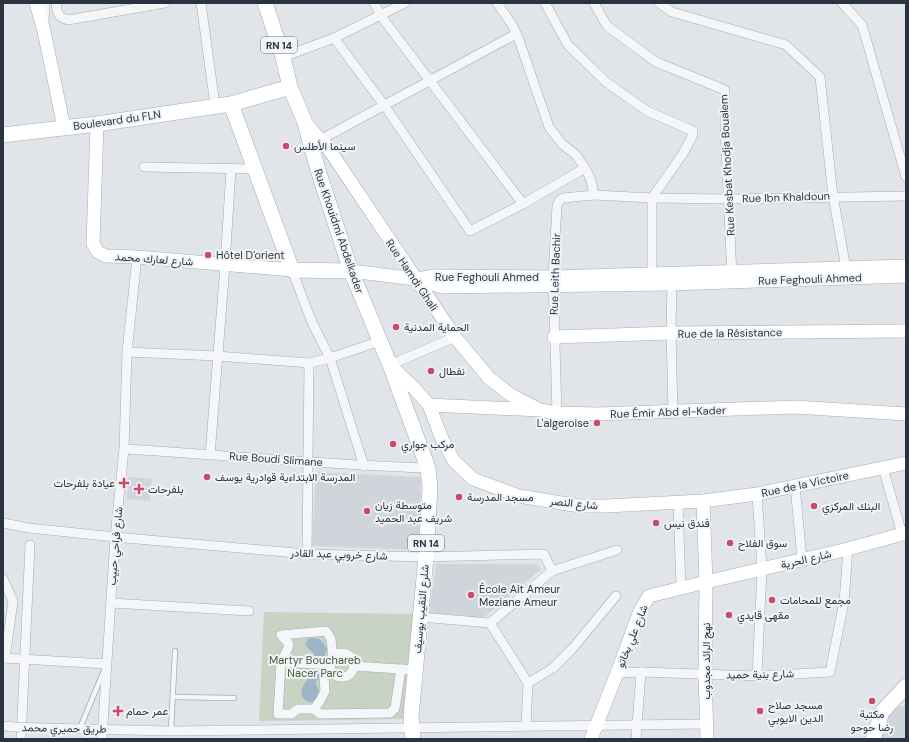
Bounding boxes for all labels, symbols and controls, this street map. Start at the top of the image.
road number: RN 14 [261,37,297,53]
street label: Rue Kesbat Khodja Boualem [716,94,738,236]
street label: Boulevard du FLN [72,107,162,133]
place label: سينما الأطلس [294,139,356,153]
marker: سينما الأطلس [281,141,291,151]
street label: Rue Khouidmi Abdelkader [311,167,367,295]
street label: Rue Ibn Khaldoun [742,188,830,206]
street label: Rue Leith Bachir [547,233,563,315]
street label: Rue Hamdi Ghali [383,236,441,314]
place label: Hôtel D'orient [216,248,285,262]
street label: شارع لعارك محمد [114,249,194,270]
marker: Hôtel D'orient [203,250,213,260]
street label: Rue Feghouli Ahmed [435,270,539,284]
street label: Rue Feghouli Ahmed [758,270,862,288]
place label: الحماية المدنية [404,320,469,334]
marker: الحماية المدنية [391,322,401,332]
street label: Rue de la Résistance [678,325,782,341]
place label: نفطال [439,364,465,378]
marker: نفطال [426,366,436,376]
street label: Rue Émir Abd el-Kader [610,403,726,421]
place label: L'algeroise [537,416,589,430]
marker: L'algeroise [592,418,602,428]
place label: مركب جواري [401,437,455,454]
marker: مركب جواري [388,439,398,449]
street label: Rue Boudi Slimane [229,449,323,469]
street label: Rue de la Victoire [760,468,850,500]
place label: المدرسة الابتداءية قوادرية يوسف [215,470,355,484]
marker: المدرسة الابتداءية قوادرية يوسف [202,472,212,482]
place label: عيادة بلفرحات [54,476,115,490]
marker: عيادة بلفرحات [118,477,130,489]
place label: بلفرحات [148,482,183,496]
marker: بلفرحات [133,483,145,495]
place label: مسجد المدرسة [467,490,534,504]
marker: مسجد المدرسة [454,492,464,502]
street label: شارع النصر [548,493,599,514]
place label: متوسطة زيان شريف عبد الحميد [375,498,453,525]
place label: البنك المركزي [822,499,880,516]
marker: البنك المركزي [809,501,819,511]
street label: شارع فراحي حبيب [105,506,128,586]
marker: متوسطة زيان شريف عبد الحميد [362,506,372,516]
place label: فندق نيس [664,516,710,530]
marker: فندق نيس [651,518,661,528]
road number: RN 14 [408,535,444,551]
place label: سوق الفلاح [738,536,788,551]
marker: سوق الفلاح [725,538,735,548]
street label: شارع خروبي عبد القادر [289,545,388,566]
street label: شارع الحرية [779,546,833,573]
street label: شلرع النقيب بوسيف [410,564,433,654]
place label: École Ait Ameur Meziane Ameur [479,582,561,609]
marker: École Ait Ameur Meziane Ameur [466,590,476,600]
place label: مجمع للمحامات [780,593,851,608]
marker: مجمع للمحامات [767,595,777,605]
street label: شارع علي بخاتو [613,602,654,670]
place label: مقهى قايدي [737,608,789,625]
marker: مقهى قايدي [724,610,734,620]
street label: نهج الرائد مجدوب [699,623,714,699]
park label: Martyr Bouchareb Nacer Parc [269,653,361,680]
street label: شارع بنية حميد [726,666,795,683]
marker: مكتبة رضا حوحو [867,696,877,706]
place label: مسجد صلاح الدين الايوبي [768,698,823,728]
place label: عمر حمام [126,704,169,719]
marker: عمر حمام [113,706,123,716]
marker: مسجد صلاح الدين الايوبي [755,706,765,716]
place label: مكتبة رضا حوحو [851,707,893,734]
street label: طريق حميري محمد [21,720,106,739]

